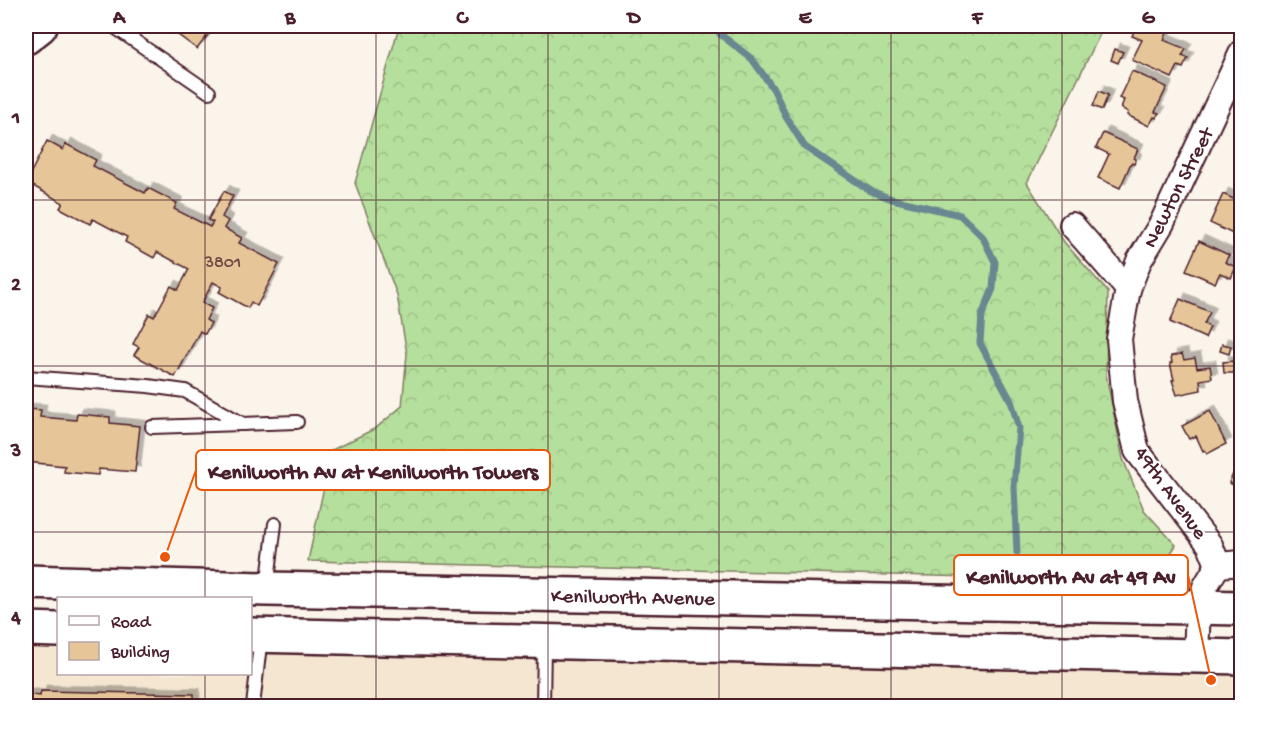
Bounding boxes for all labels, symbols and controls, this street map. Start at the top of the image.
text: A [112,8,127,31]
text: B [284,8,296,31]
text: C [456,8,470,31]
text: D [625,8,641,31]
text: E [799,8,813,31]
text: F [971,8,984,31]
text: G [1142,8,1156,31]
text: 1 [11,108,20,131]
street label: Newton Street [1139,122,1222,253]
house number: 3801 [204,253,241,274]
text: 2 [11,275,21,298]
text: 3 [10,441,21,464]
street label: 49th Avenue [1127,443,1212,546]
callout: Kenilworth Av at Kenilworth Towers [196,450,550,490]
text: Kenilworth Av at Kenilworth Towers [207,461,540,487]
callout: Kenilworth Av at 49 Av [954,555,1188,595]
text: Kenilworth Av at 49 Av [965,566,1176,592]
street label: Kenilworth Avenue [551,586,716,613]
legend [57,597,252,675]
text: 4 [10,608,21,631]
text: Road [111,613,152,634]
text: Building [110,643,170,664]

